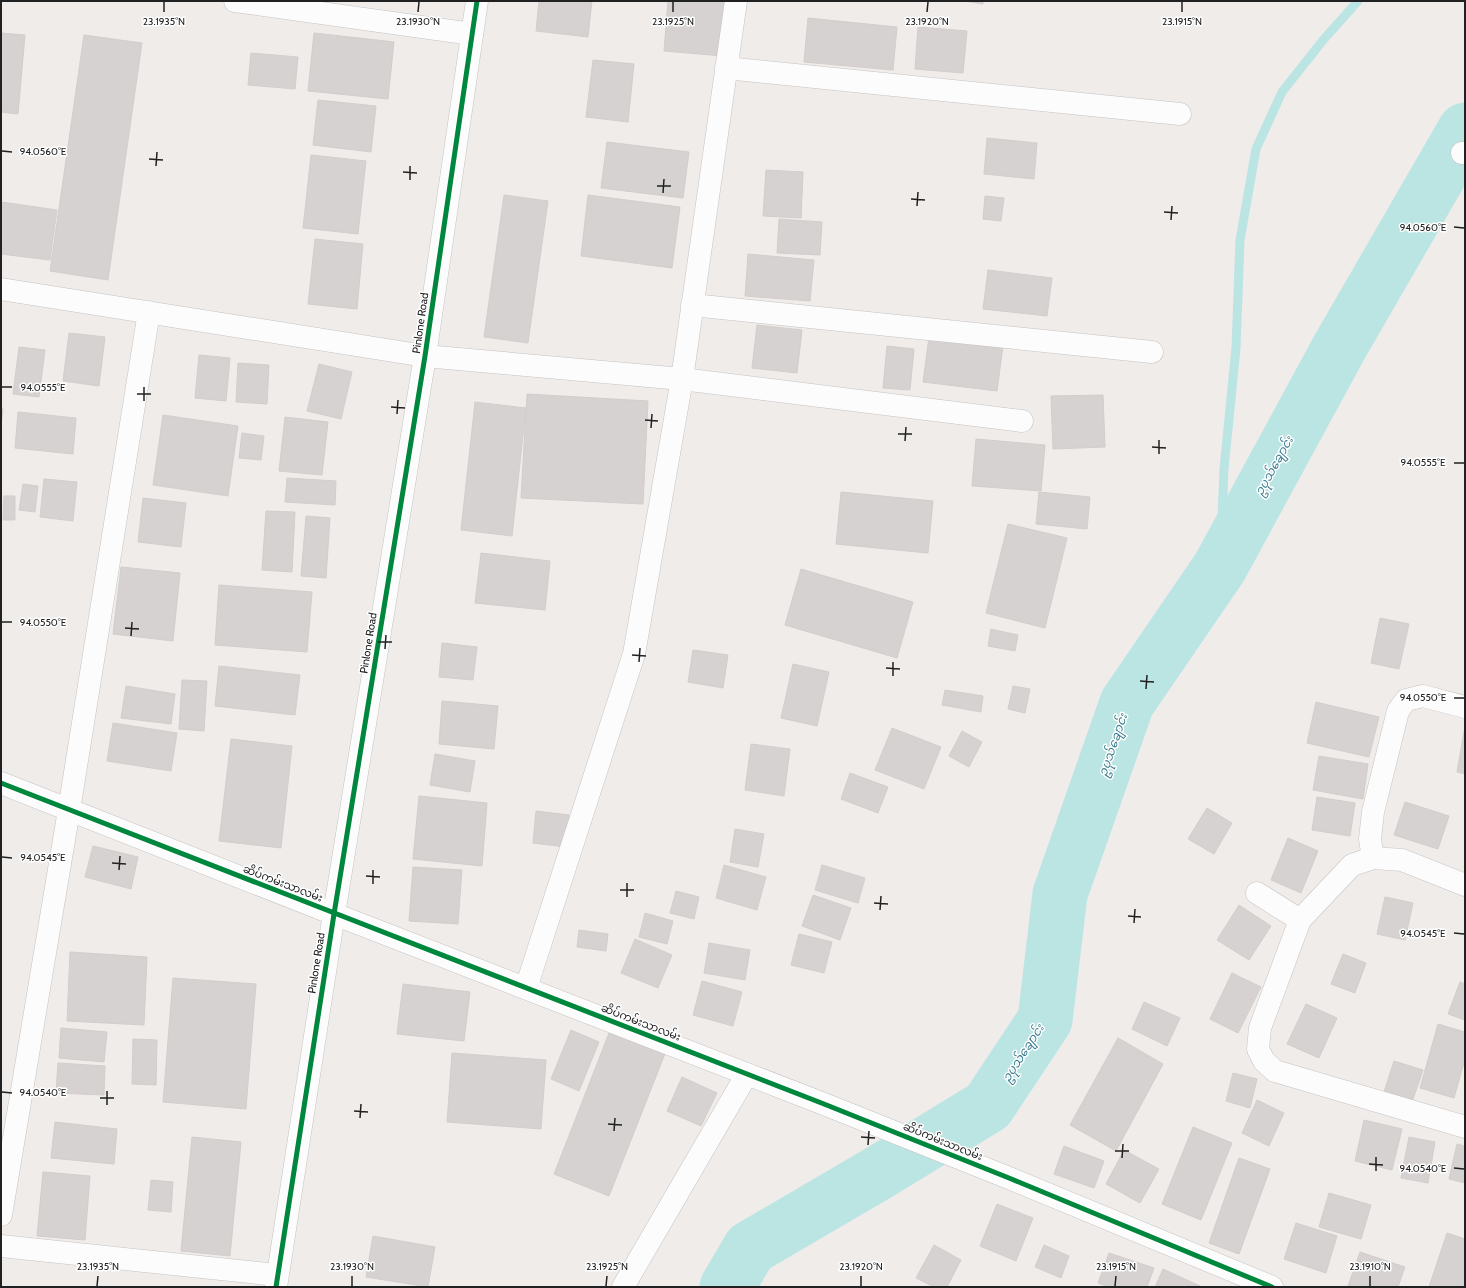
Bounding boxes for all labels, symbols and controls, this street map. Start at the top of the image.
text: 23.1935°N [143,15,185,28]
text: 23.1930°N [396,15,440,28]
text: 23.1925°N [652,15,694,28]
text: 23.1920°N [905,15,949,28]
text: 23.1915°N [1162,15,1202,28]
text: 94.0560°E [20,145,67,158]
text: 94.0560°E [1400,221,1447,234]
street label: Pinlone Road [409,292,431,354]
text: 94.0555°E [21,381,66,394]
water label: ဥပုသ်ချောင်း [1250,432,1299,500]
text: 94.0555°E [1401,456,1446,469]
street label: Pinlone Road [356,612,380,674]
text: 94.0550°E [20,616,67,629]
text: 94.0550°E [1400,691,1447,704]
water label: ဥပုသ်ချောင်း [1094,710,1133,779]
text: 94.0545°E [20,851,66,864]
street label: ဆိပ်ကမ်းသာလမ်း [241,861,325,905]
text: 94.0545°E [1400,927,1446,940]
street label: Pinlone Road [304,932,328,994]
street label: ဆိပ်ကမ်းသာလမ်း [599,1000,683,1044]
water label: ဥပုသ်ချောင်း [998,1020,1050,1086]
text: 94.0540°E [20,1086,67,1099]
street label: ဆိပ်ကမ်းသာလမ်း [901,1119,985,1163]
text: 94.0540°E [1400,1162,1447,1175]
text: 23.1935°N [77,1260,119,1273]
text: 23.1930°N [330,1260,374,1273]
text: 23.1925°N [586,1260,628,1273]
text: 23.1920°N [839,1260,883,1273]
text: 23.1915°N [1096,1260,1136,1273]
text: 23.1910°N [1349,1260,1391,1273]

